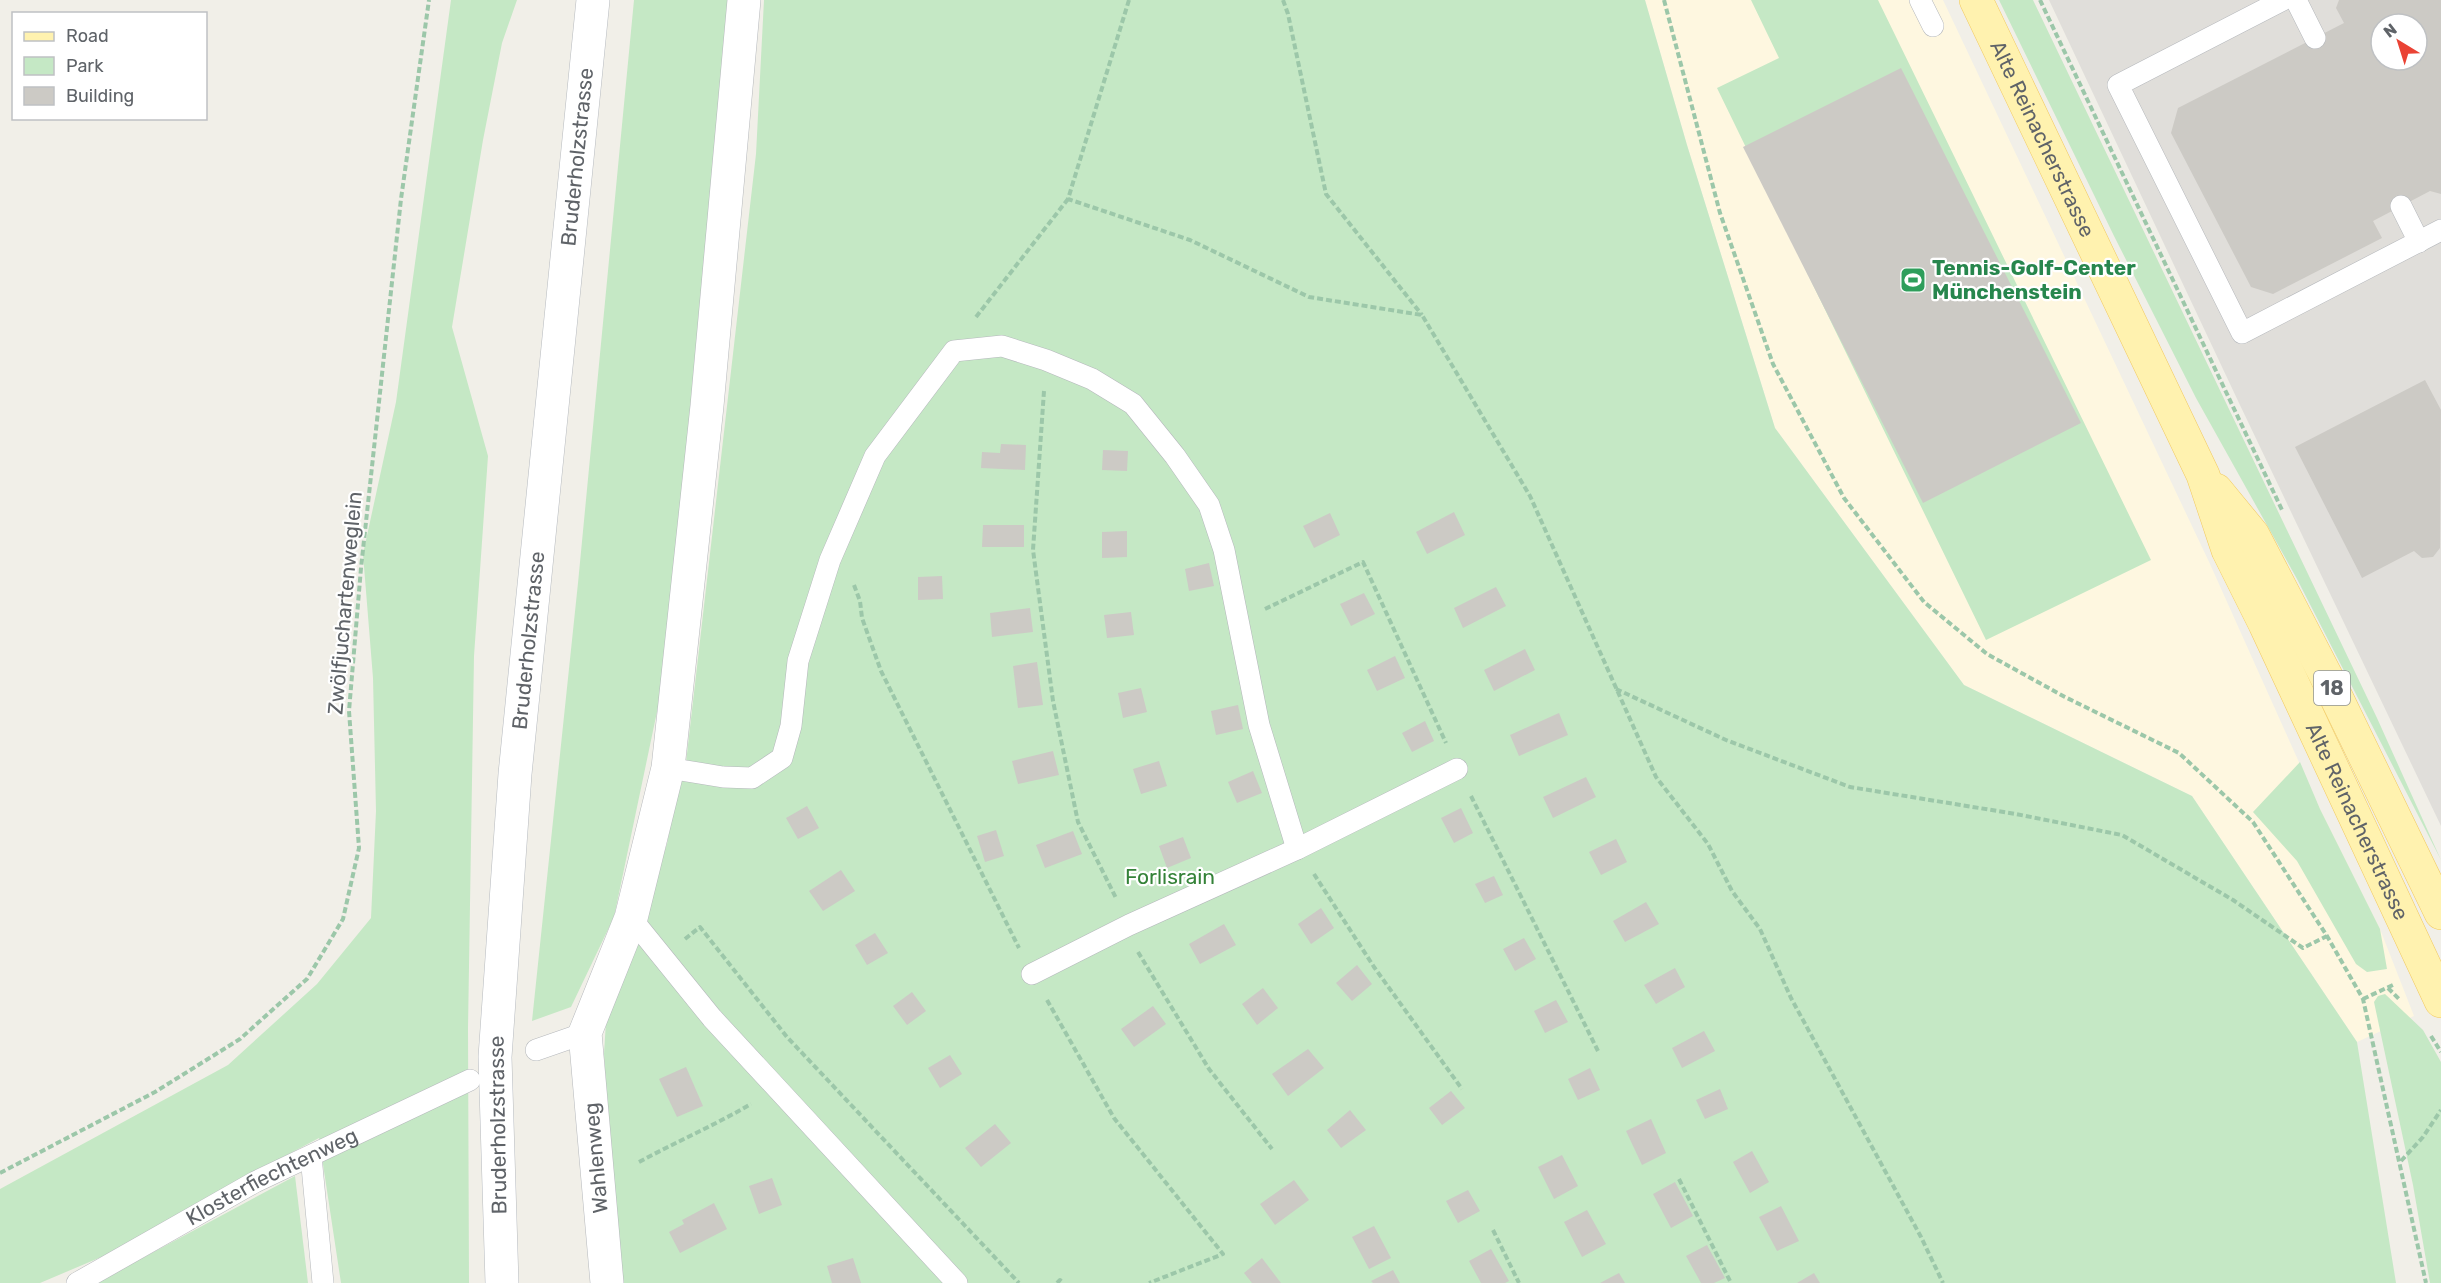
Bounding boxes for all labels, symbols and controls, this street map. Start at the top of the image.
legend [12,12,207,120]
north arrow [2369,12,2429,72]
text: N [2380,20,2400,42]
text: Road [66,25,109,47]
street label: Alte Reinacherstrasse [1985,36,2100,241]
text: Park [66,55,104,77]
street label: Bruderholzstrasse [555,67,598,247]
text: Building [66,85,134,107]
place label: Tennis-Golf-Center Münchenstein [1932,255,2136,304]
sports icon: Tennis-Golf-Center Münchenstein [1898,265,1928,295]
street label: Zwölfjuchartenweglein [322,490,367,716]
street label: Bruderholzstrasse [507,550,549,731]
road number: 18 [2314,671,2350,705]
street label: Alte Reinacherstrasse [2301,718,2414,924]
park label: Forlisrain [1125,864,1215,889]
street label: Bruderholzstrasse [483,1035,512,1215]
street label: Wahlenweg [578,1102,613,1214]
street label: Klosterfiechtenweg [181,1122,361,1231]

